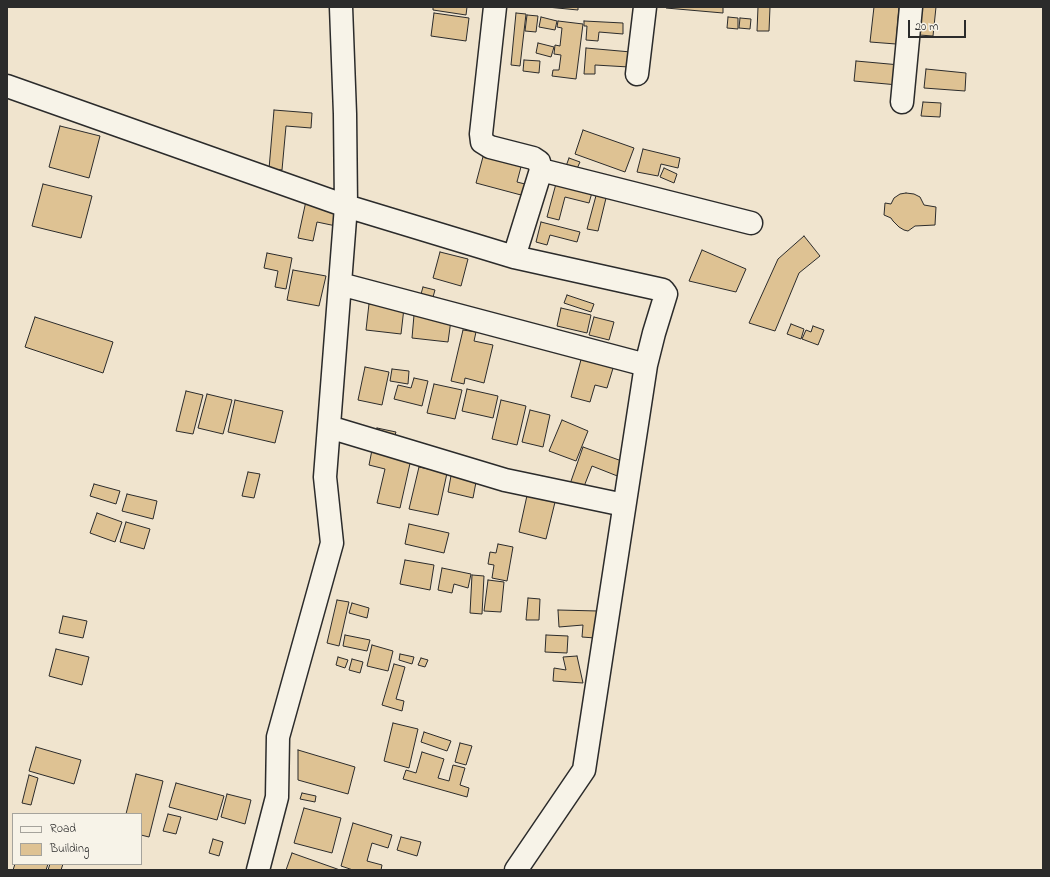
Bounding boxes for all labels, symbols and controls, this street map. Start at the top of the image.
scale bar [910,12,968,38]
text: 20 m [915,18,938,36]
legend [12,813,142,865]
text: Road [50,820,76,838]
text: Building [50,840,89,858]

